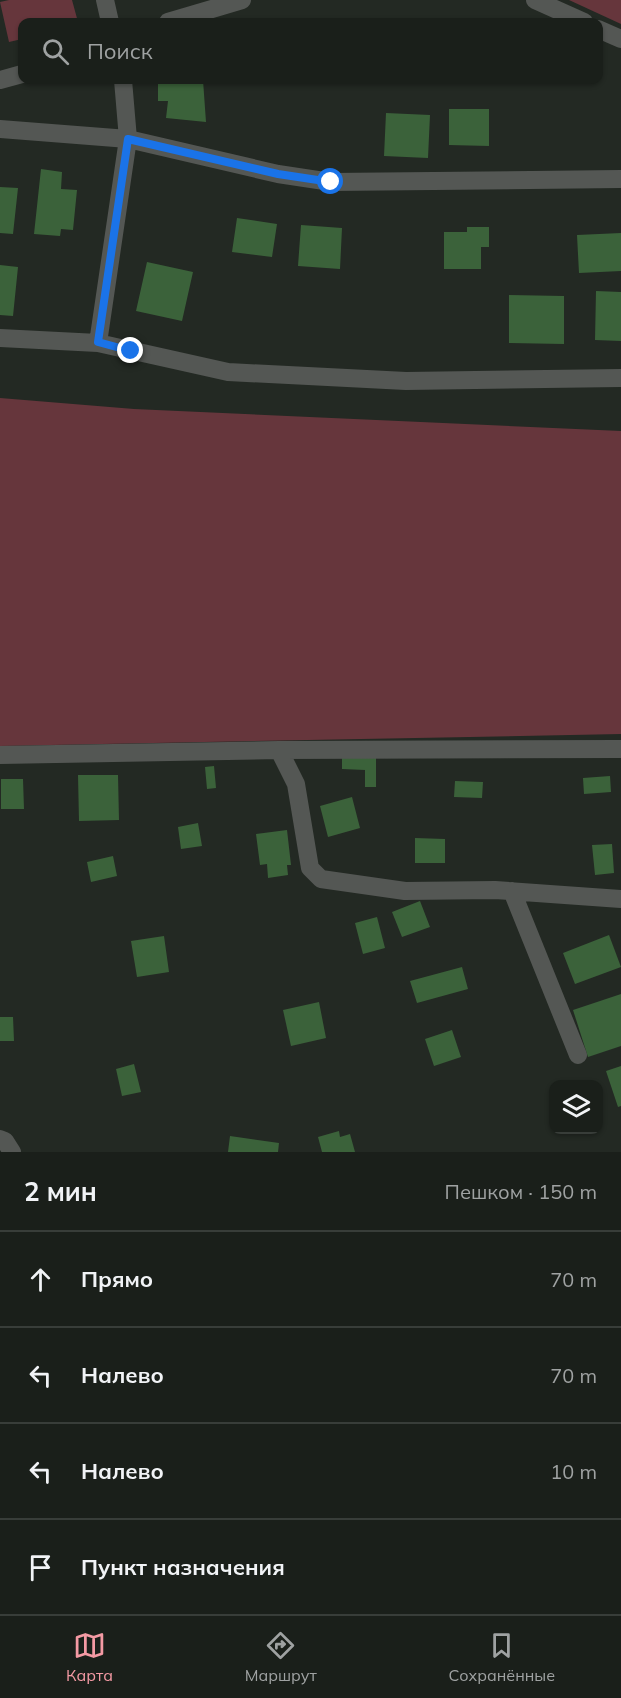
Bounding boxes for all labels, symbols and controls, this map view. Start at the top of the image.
search box [18,18,603,84]
icon: search [39,35,72,68]
text: Поиск [87,37,153,65]
route start [317,168,343,194]
route end [117,337,143,363]
map controls [549,1080,603,1134]
button: layers [549,1080,603,1134]
text: 2 мин [24,1175,97,1208]
text: Пешком · 150 m [445,1179,597,1204]
icon: ahead [24,1263,57,1296]
text: Прямо [81,1265,153,1293]
text: 70 m [550,1267,597,1292]
icon: left [24,1359,57,1392]
text: Налево [81,1361,164,1389]
text: 70 m [550,1363,597,1388]
icon: left [24,1455,57,1488]
text: Налево [81,1457,164,1485]
text: 10 m [550,1459,597,1484]
icon: arrive [24,1551,57,1584]
text: Пункт назначения [81,1553,285,1581]
tab: Карта [66,1629,113,1685]
tab: Маршрут [245,1629,317,1685]
tab: Сохранённые [449,1629,555,1685]

